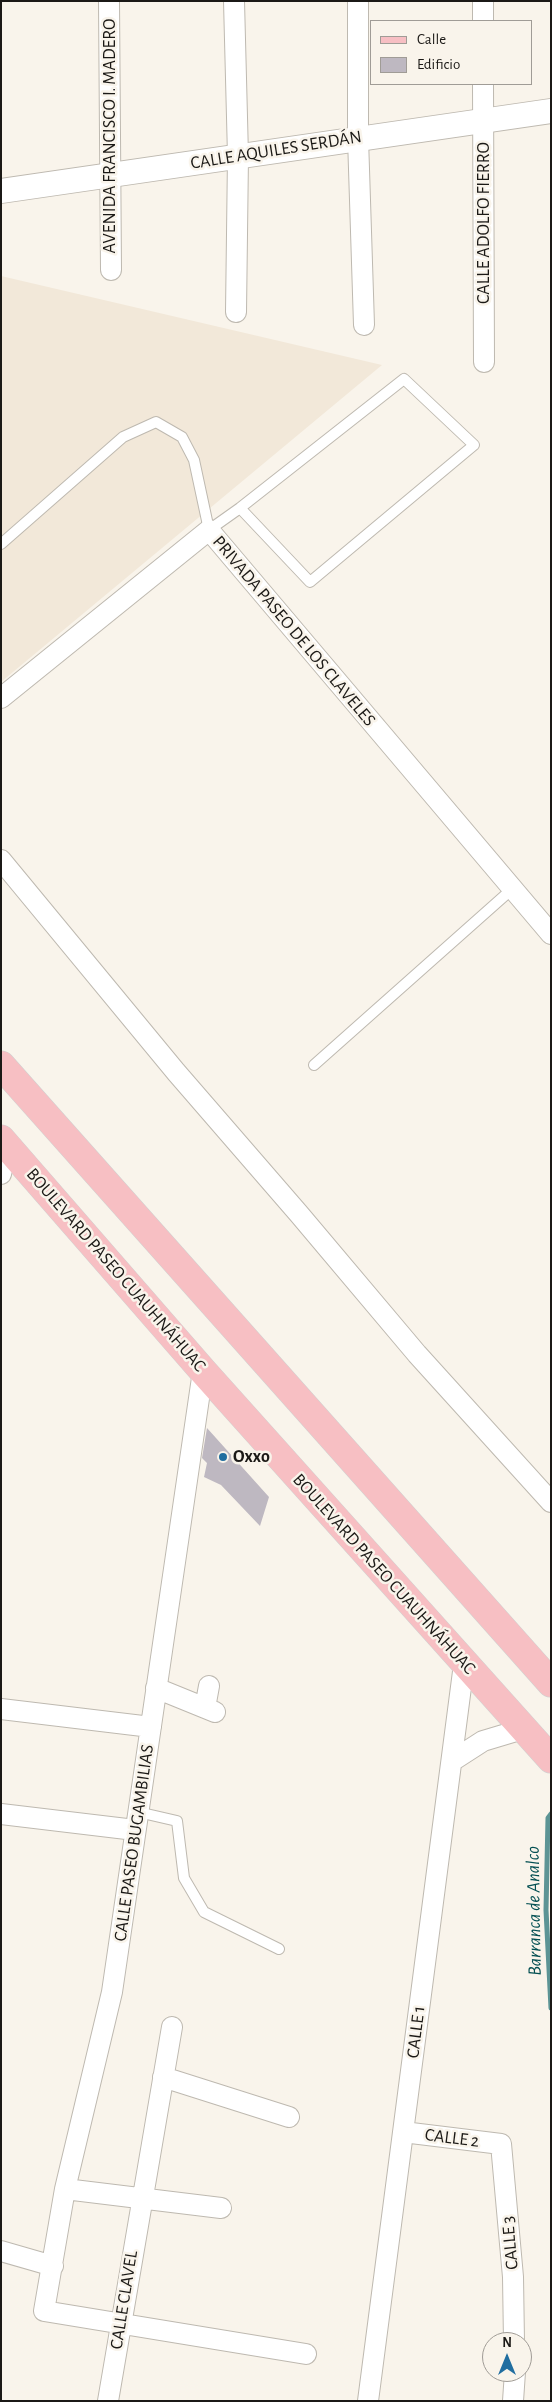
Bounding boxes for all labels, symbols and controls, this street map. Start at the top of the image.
street label: AVENIDA FRANCISCO I. MADERO [99,19,121,253]
legend [370,20,532,85]
text: Calle [417,32,446,47]
text: Edificio [417,57,460,72]
street label: CALLE AQUILES SERDÁN [189,126,363,174]
street label: CALLE ADOLFO FIERRO [473,142,495,304]
street label: PRIVADA PASEO DE LOS CLAVELES [208,531,380,731]
street label: BOULEVARD PASEO CUAUHNÁHUAC [22,1164,210,1376]
place label: Oxxo [233,1446,270,1468]
marker: Oxxo [217,1451,229,1463]
street label: BOULEVARD PASEO CUAUHNÁHUAC [288,1469,480,1679]
street label: CALLE PASEO BUGAMBILIAS [109,1743,159,1943]
water label: Barranca de Analco [521,1846,547,1976]
street label: CALLE 1 [402,2005,430,2059]
street label: CALLE 2 [424,2124,480,2152]
street label: CALLE 3 [497,2215,523,2271]
street label: CALLE CLAVEL [106,2249,142,2351]
north arrow [482,2332,532,2382]
text: N [502,2336,512,2350]

